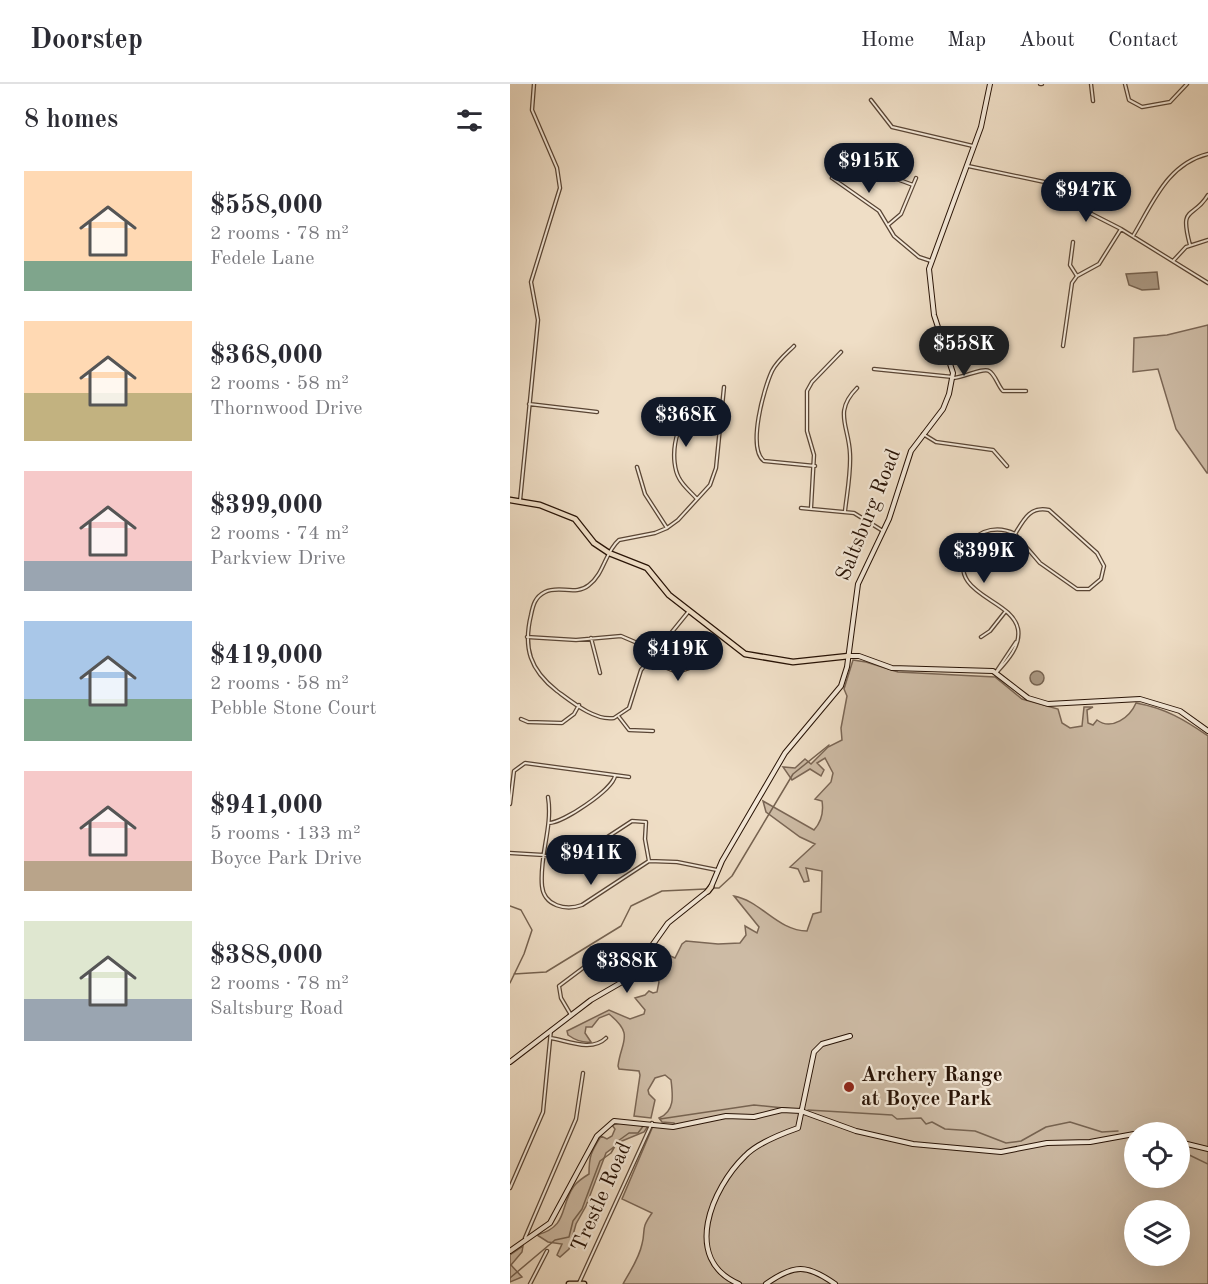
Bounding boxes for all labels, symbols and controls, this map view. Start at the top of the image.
text: Doorstep [30,27,143,55]
text: Home [861,30,914,51]
text: Map [947,30,986,51]
text: About [1019,30,1075,51]
text: Contact [1108,30,1178,51]
icon: filters [453,104,486,137]
text: 8 homes [24,107,118,133]
pin: $915K [827,143,911,194]
text: $915K [838,152,900,172]
pin: $947K [1044,172,1128,223]
text: $947K [1055,181,1117,201]
text: $558,000 [210,193,323,219]
icon: home [72,195,144,267]
text: 2 rooms · 78 m² [210,224,349,244]
text: Fedele Lane [210,249,314,269]
pin: $558K [922,326,1006,377]
text: $558K [933,335,995,355]
text: $368,000 [210,343,323,369]
icon: home [72,345,144,417]
text: 2 rooms · 58 m² [210,374,349,394]
pin: $368K [644,397,728,448]
text: Thornwood Drive [210,399,363,419]
text: $368K [655,406,717,426]
street label: Saltsburg Road [833,446,905,584]
text: $399,000 [210,493,323,519]
icon: home [72,495,144,567]
text: 2 rooms · 74 m² [210,524,349,544]
pin: $399K [942,533,1026,584]
text: $399K [953,542,1015,562]
text: Parkview Drive [210,549,346,569]
pin: $419K [636,631,720,682]
text: $419K [647,640,709,660]
text: $419,000 [210,643,323,669]
icon: home [72,645,144,717]
text: 2 rooms · 58 m² [210,674,349,694]
text: Pebble Stone Court [210,699,377,719]
text: $941,000 [210,793,323,819]
icon: home [72,795,144,867]
text: 5 rooms · 133 m² [210,824,360,844]
pin: $941K [549,835,633,886]
text: $941K [560,844,622,864]
text: Boyce Park Drive [210,849,362,869]
text: $388,000 [210,943,323,969]
pin: $388K [585,943,669,994]
icon: home [72,945,144,1017]
text: $388K [596,952,658,972]
text: 2 rooms · 78 m² [210,974,349,994]
text: Saltsburg Road [210,999,343,1019]
place label: Archery Range at Boyce Park [861,1065,1003,1110]
marker: Archery Range at Boyce Park [842,1080,856,1094]
map controls [1124,1122,1190,1266]
button: locate [1124,1122,1190,1188]
street label: Trestle Road [568,1139,636,1255]
button: layers [1124,1200,1190,1266]

